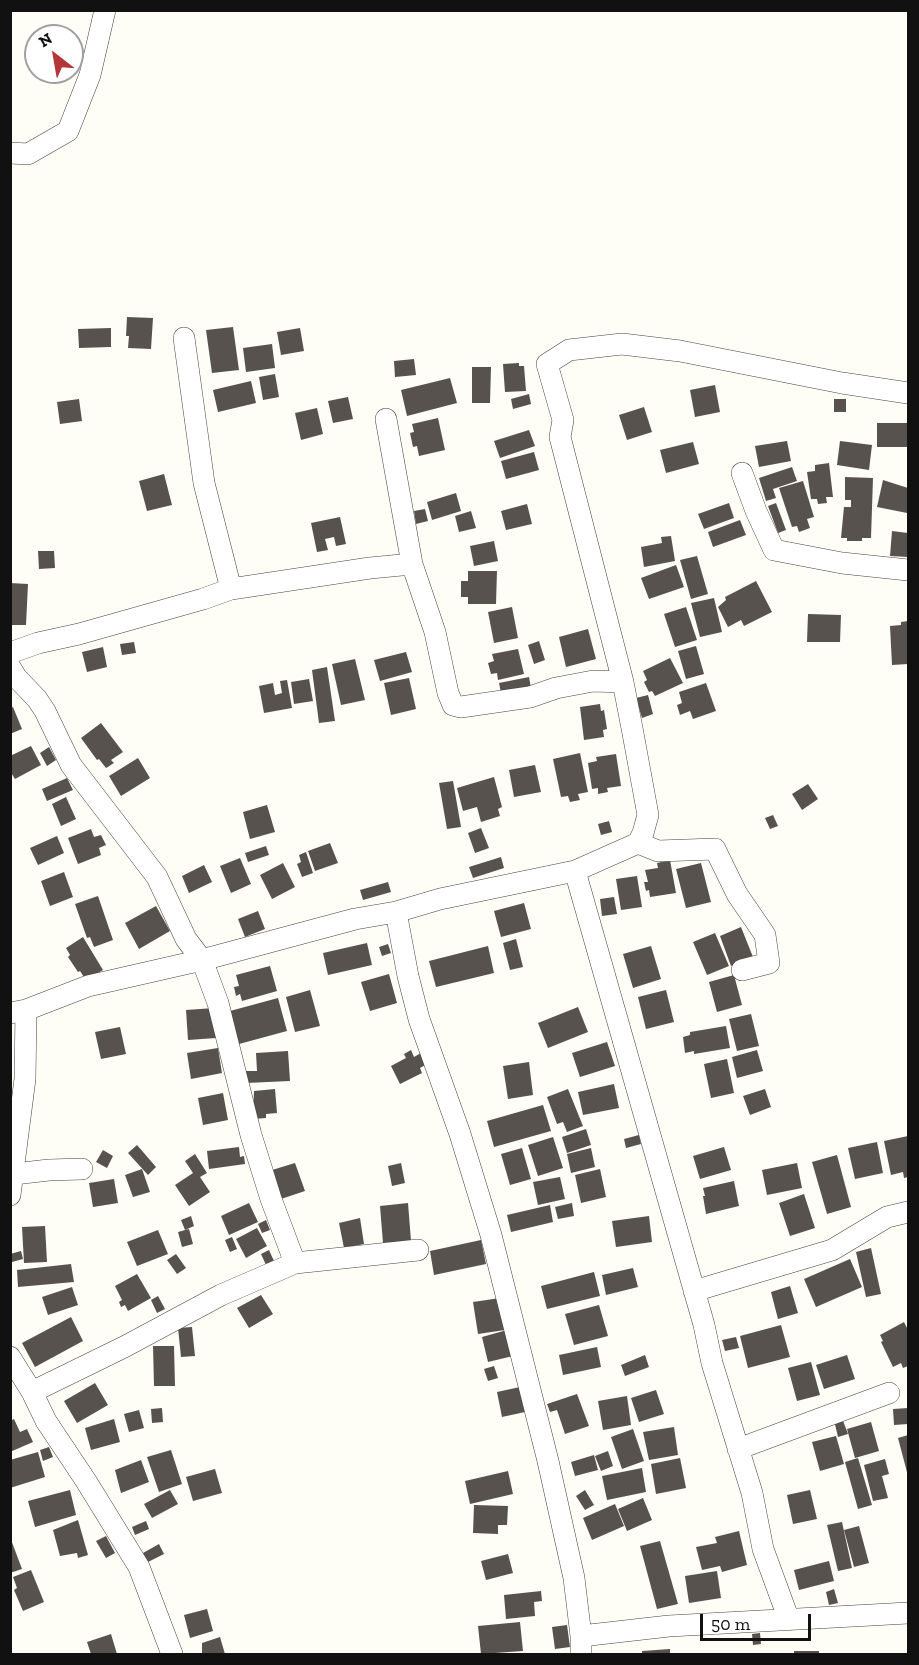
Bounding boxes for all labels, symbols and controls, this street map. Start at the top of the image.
north arrow [24,24,84,84]
text: N [35,29,56,51]
scale bar [703,1602,814,1640]
text: 50 m [711,1613,750,1635]

